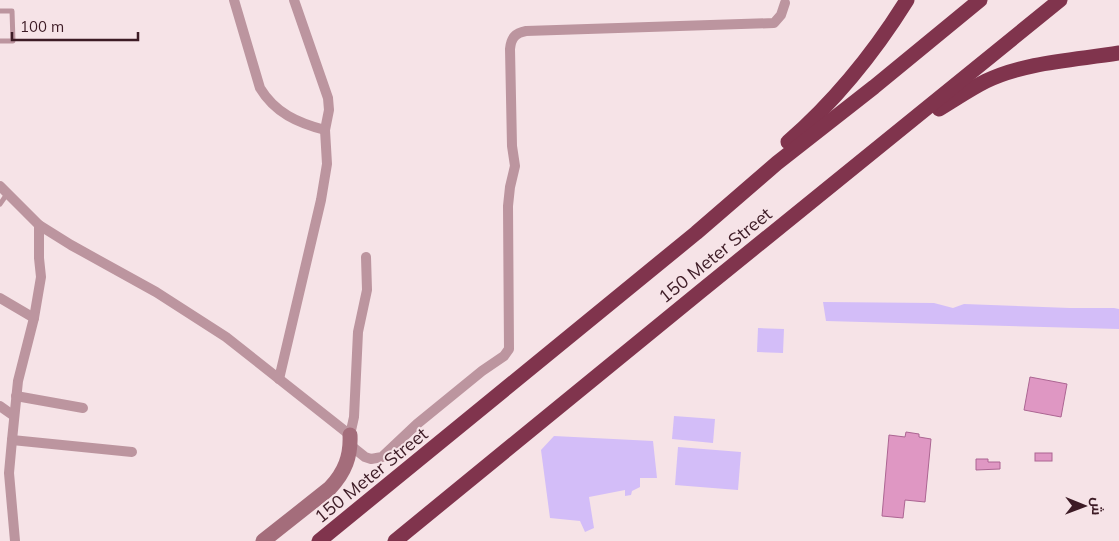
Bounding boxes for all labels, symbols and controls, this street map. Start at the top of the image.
scale bar [12,10,139,42]
text: 100 m [20,17,64,36]
street label: 150 Meter Street [654,202,776,308]
street label: 150 Meter Street [310,422,432,528]
north arrow [1059,481,1109,531]
text: ش [1088,497,1106,515]

